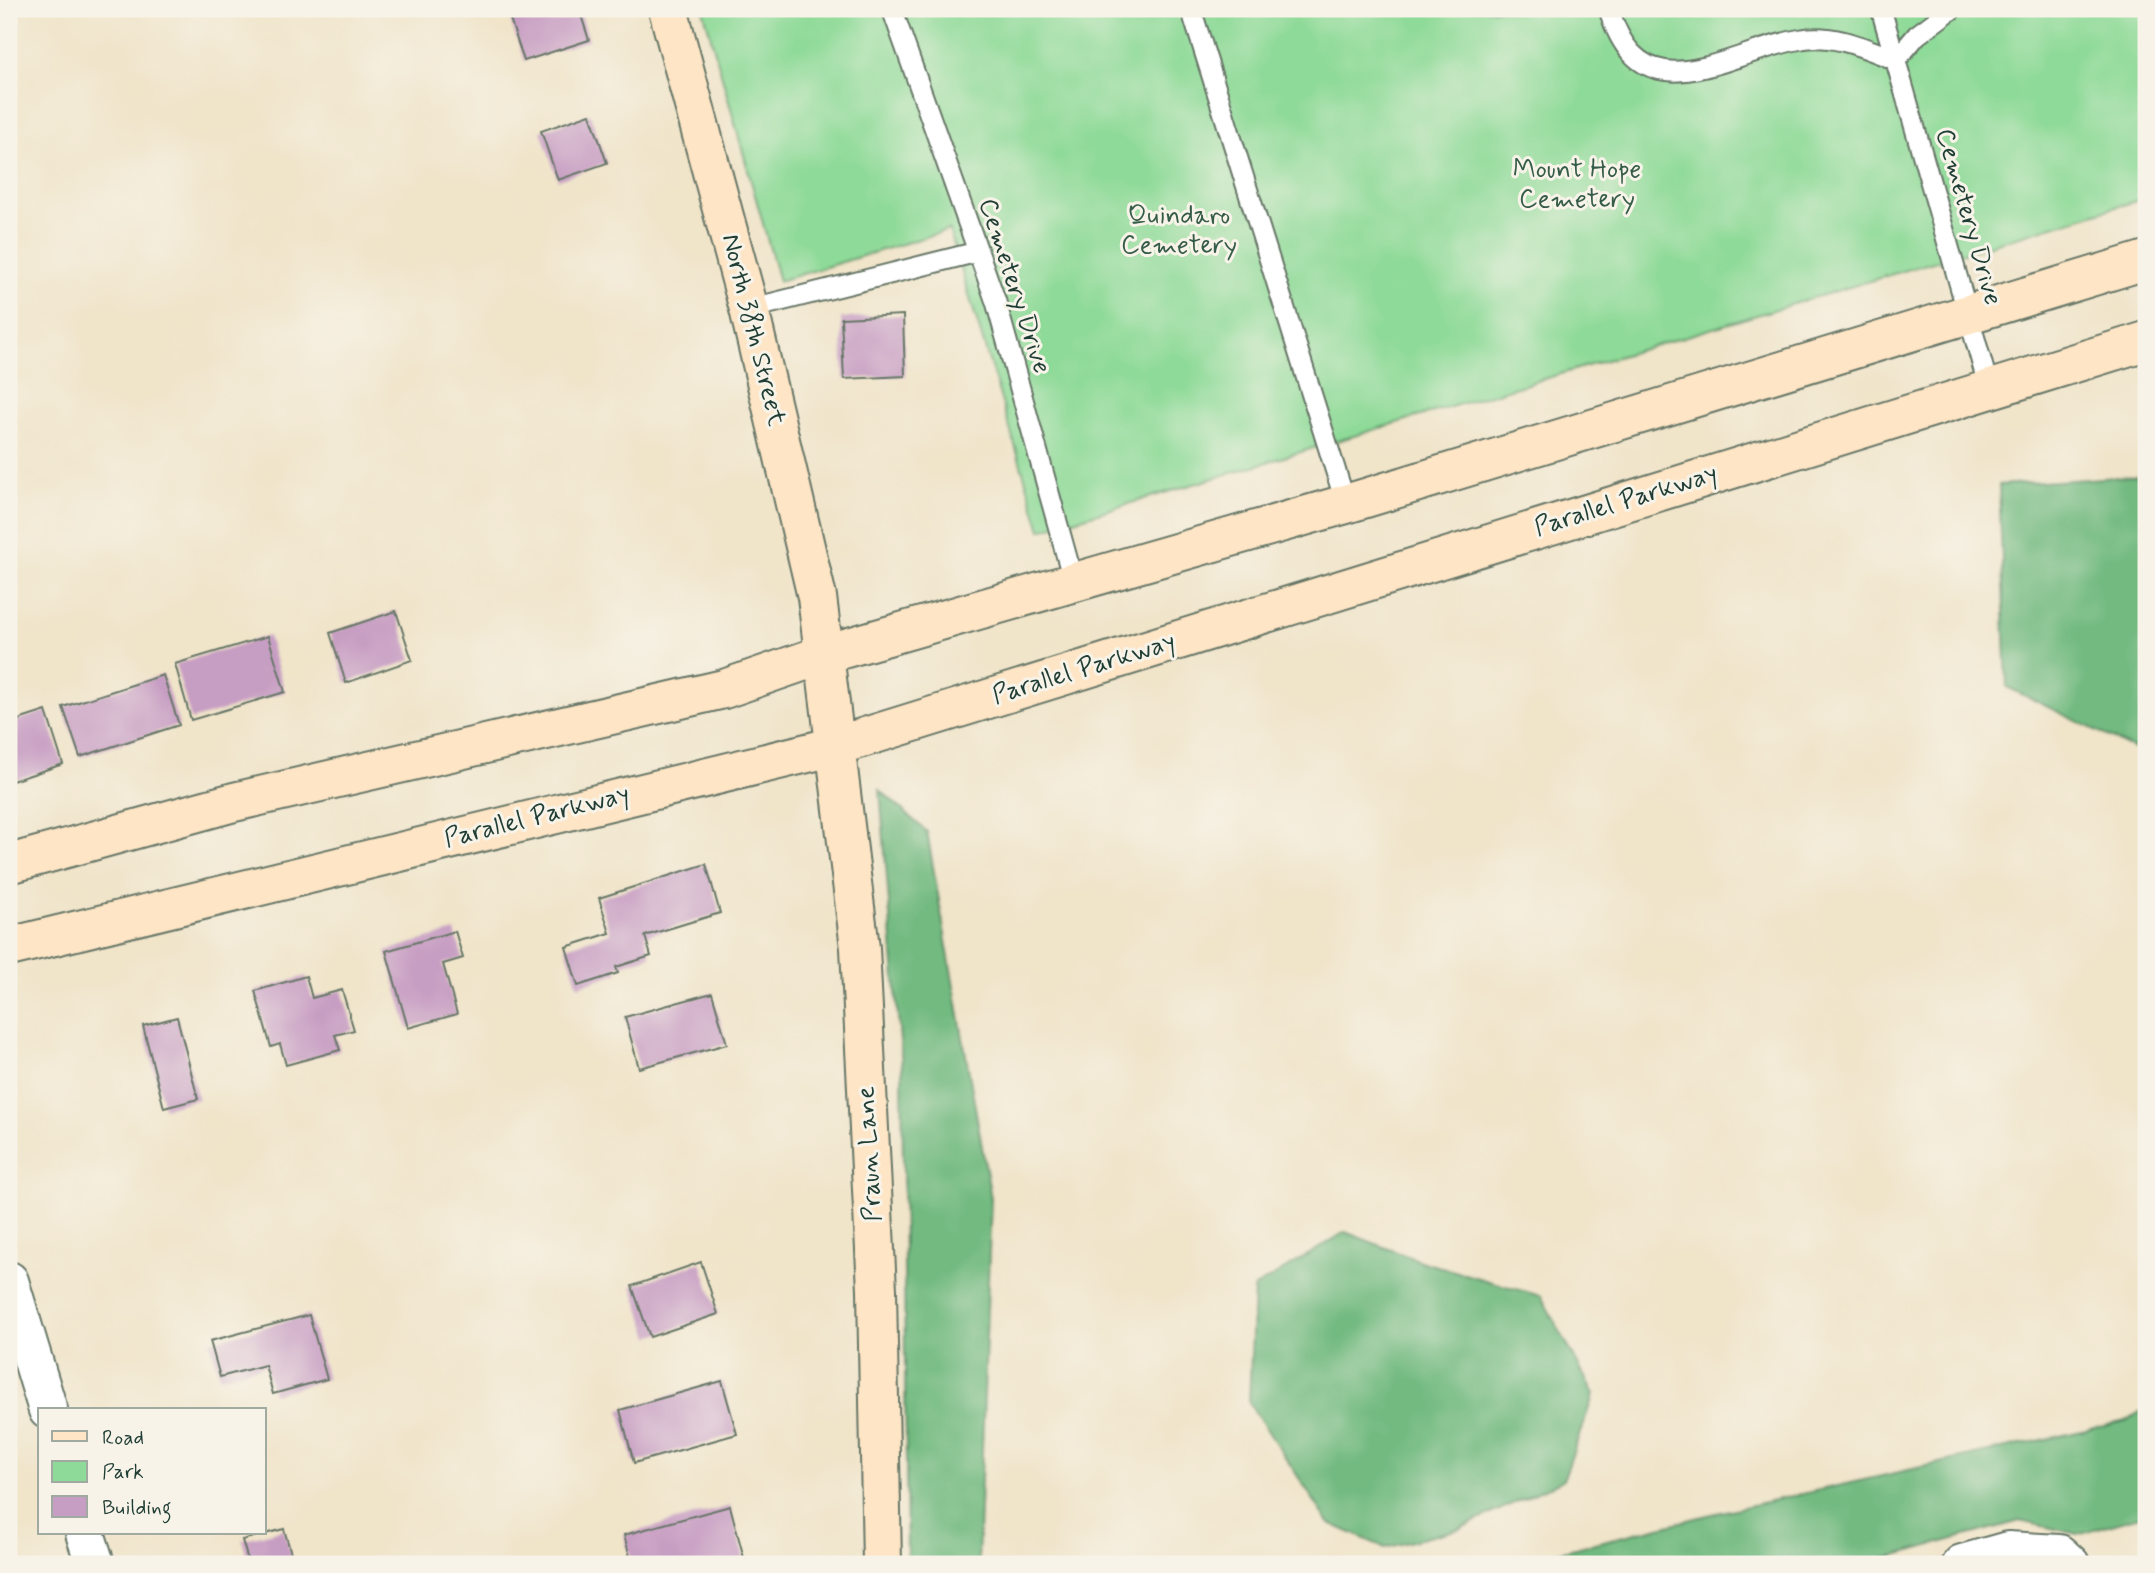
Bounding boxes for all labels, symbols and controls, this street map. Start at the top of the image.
street label: Cemetery Drive [1927,125,2009,309]
park label: Mount Hope Cemetery [1513,153,1641,217]
street label: Cemetery Drive [970,194,1058,378]
park label: Quindaro Cemetery [1121,199,1237,263]
street label: North 38th Street [713,230,793,430]
street label: Parallel Parkway [1530,457,1722,545]
street label: Parallel Parkway [988,625,1180,713]
street label: Parallel Parkway [441,778,633,856]
street label: Praun Lane [849,1085,891,1223]
legend [38,1408,266,1534]
text: Road [102,1424,144,1452]
text: Park [102,1458,144,1486]
text: Building [102,1494,172,1524]

